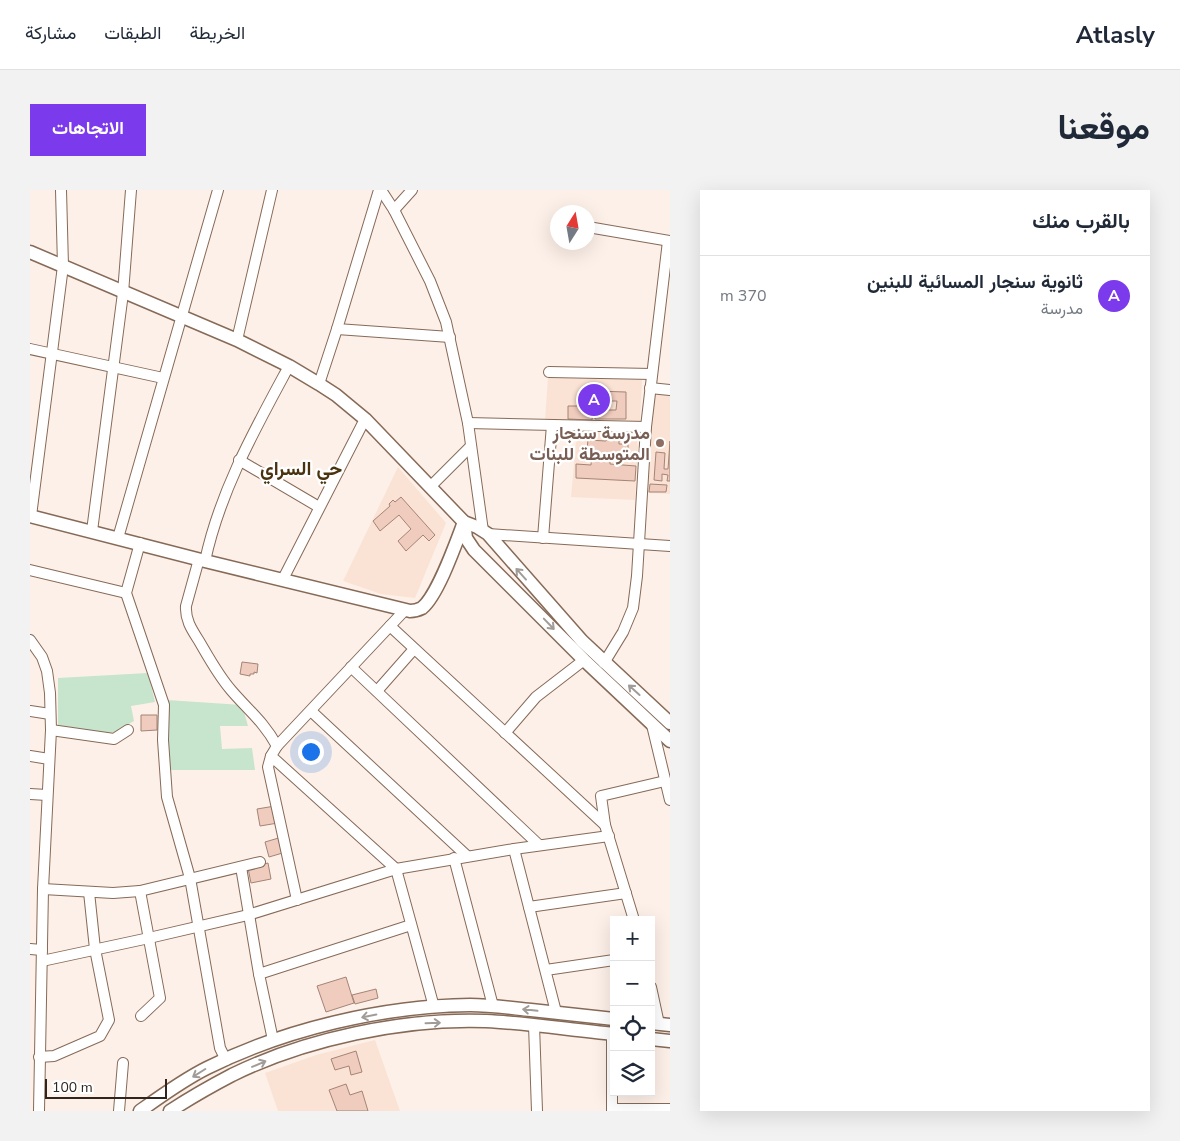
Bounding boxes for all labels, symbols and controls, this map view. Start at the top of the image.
text: Atlasly [1076,19,1155,51]
text: مشاركة [25,21,76,45]
text: الطبقات [104,21,161,45]
text: الخريطة [189,21,245,45]
button: الاتجاهات [30,104,146,156]
text: موقعنا [1057,104,1150,151]
north arrow [550,205,595,250]
text: بالقرب منك [1032,207,1130,235]
text: ثانوية سنجار المسائية للبنين [867,269,1083,295]
text: 370 m [720,285,767,307]
text: A [1108,285,1120,307]
text: مدرسة [1041,298,1083,320]
pin: A [578,381,610,419]
place label: مدرسة سنجار المتوسطة للبنات [530,421,650,466]
marker: مدرسة سنجار المتوسطة للبنات [654,437,666,449]
district label: حي السراي [260,456,342,485]
one-way arrow [516,567,527,580]
one-way arrow [543,618,555,630]
one-way arrow [628,684,641,696]
your location [298,739,324,765]
map controls [610,916,655,1096]
button: + [610,916,655,961]
button: − [610,961,655,1006]
one-way arrow [523,1005,539,1015]
button: locate [610,1006,655,1051]
one-way arrow [361,1011,377,1021]
one-way arrow [425,1018,441,1028]
button: layers [610,1051,655,1096]
one-way arrow [251,1058,266,1068]
one-way arrow [192,1068,206,1078]
scale bar [45,1076,168,1099]
text: 100 m [52,1078,93,1097]

